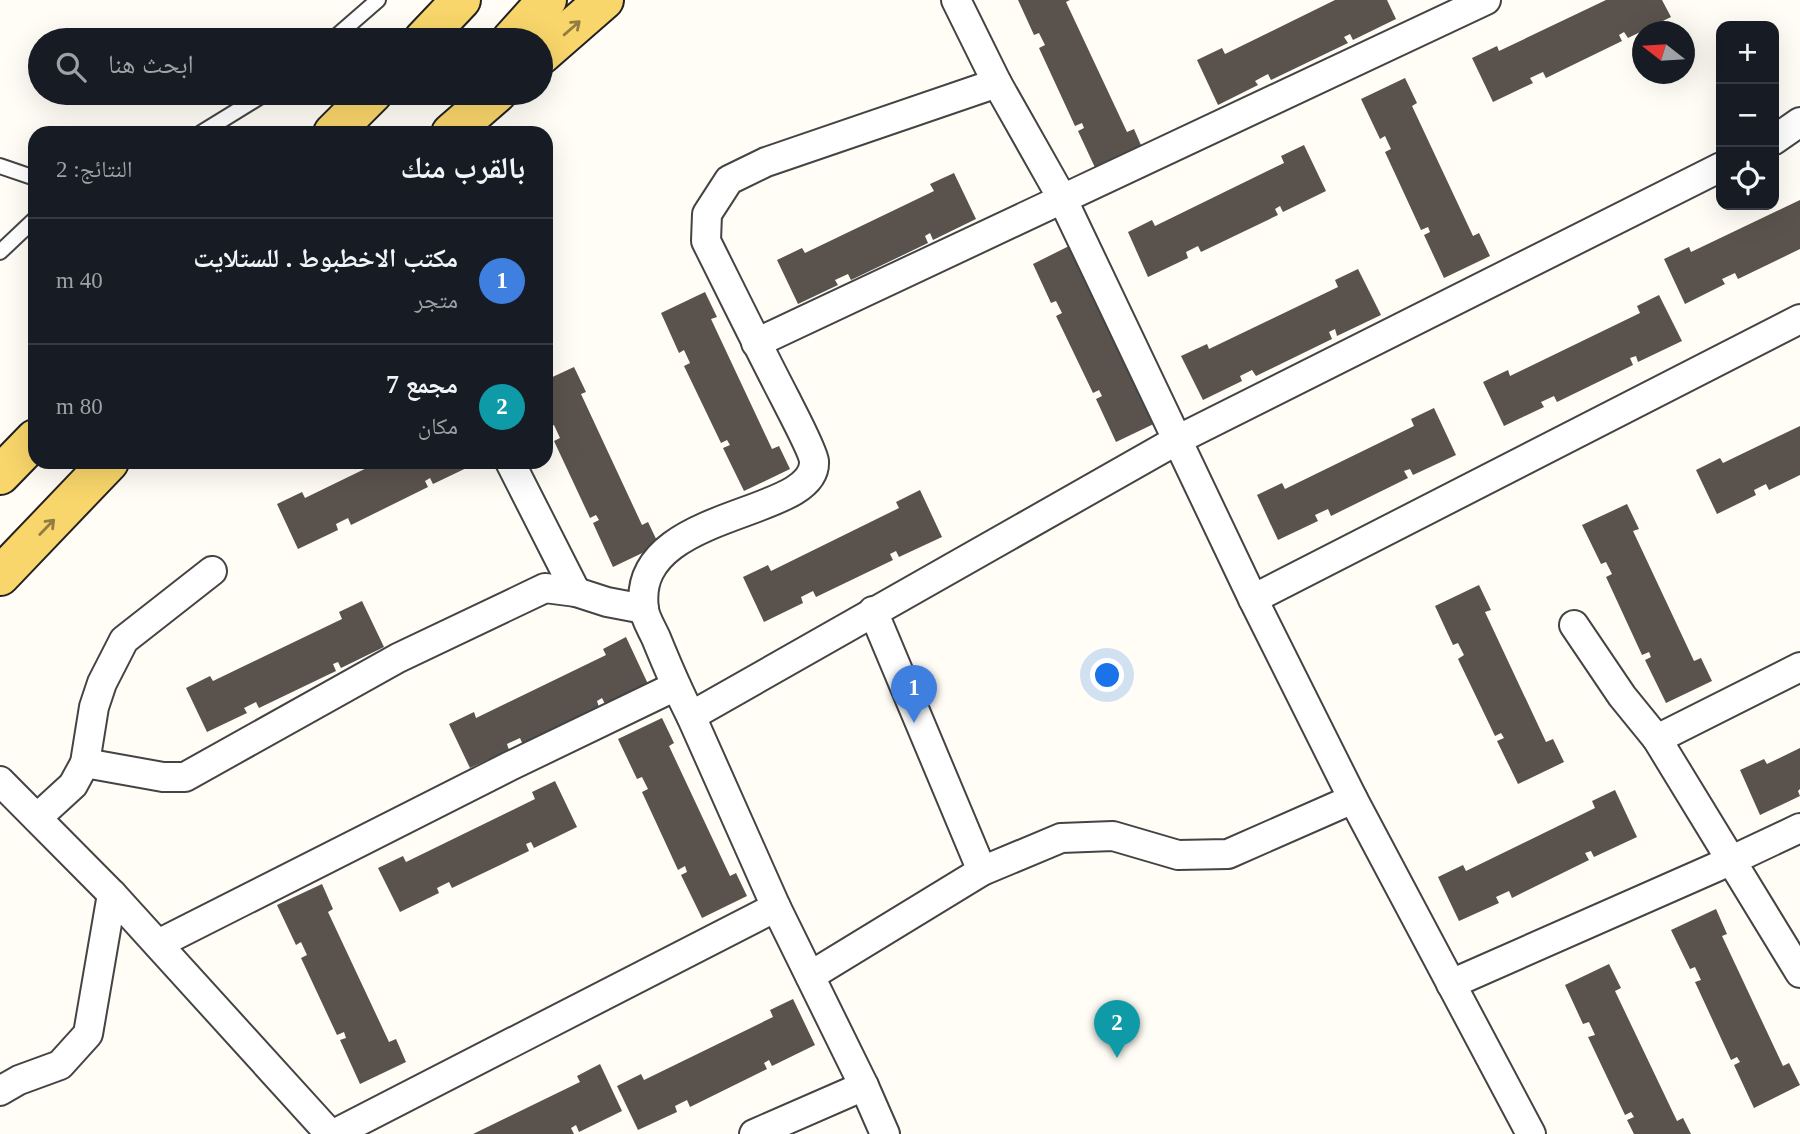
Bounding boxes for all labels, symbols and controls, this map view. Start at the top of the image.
one-way arrow [563,20,581,36]
north arrow [1632,21,1695,84]
map controls [1716,21,1779,210]
button: + [1716,21,1779,84]
search box [28,28,553,105]
icon: search [52,48,90,86]
text: ابحث هنا [108,50,194,79]
button: − [1716,84,1779,147]
button: locate [1716,147,1779,210]
text: بالقرب منك [400,151,525,184]
text: النتائج: 2 [56,157,132,182]
text: مكتب الاخطبوط . للستلايت [193,244,458,273]
text: 40 m [56,268,103,293]
text: 1 [496,268,508,293]
text: متجر [415,288,458,313]
text: مجمع 7 [386,370,458,399]
text: 80 m [56,394,103,419]
text: 2 [496,394,508,419]
text: مكان [418,414,458,439]
one-way arrow [39,519,56,536]
your location [1090,658,1124,692]
pin: 1 [891,665,937,723]
pin: 2 [1094,1000,1140,1058]

